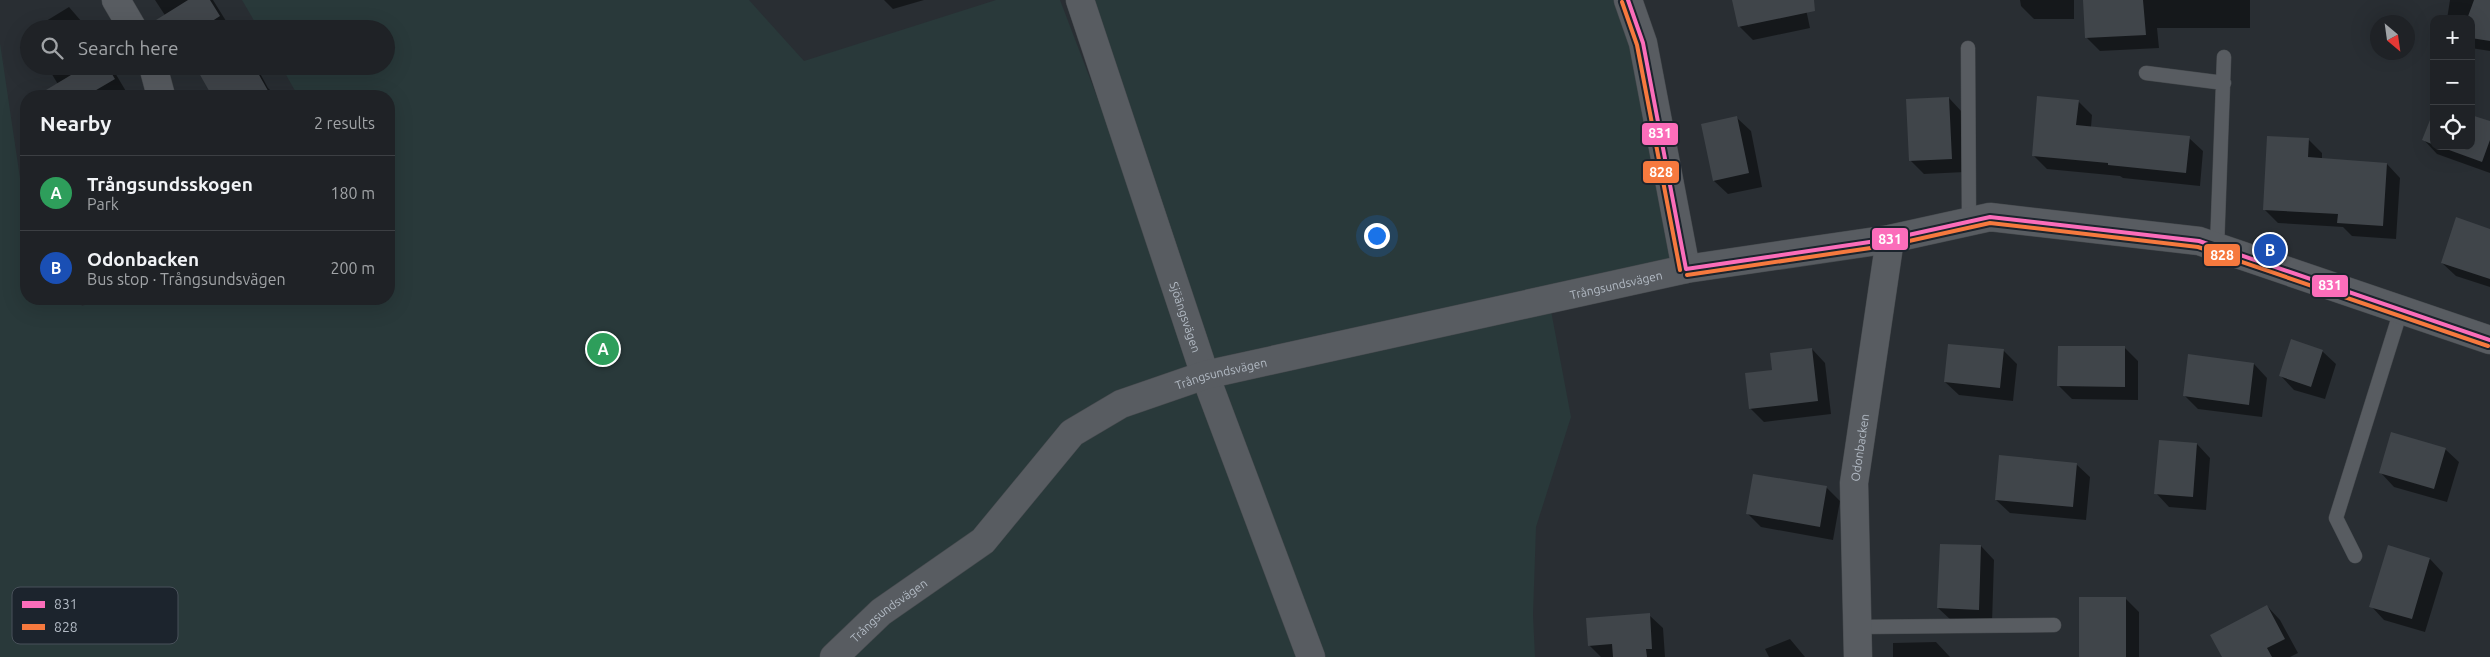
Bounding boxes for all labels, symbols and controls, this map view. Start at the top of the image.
north arrow [2370,15,2415,60]
map controls [2430,15,2475,150]
button: + [2430,15,2475,60]
search box [20,20,395,75]
icon: search [38,34,66,62]
text: Search here [78,37,178,59]
button: − [2430,60,2475,105]
button: locate [2430,105,2475,150]
text: Nearby [40,111,111,135]
text: 2 results [314,114,375,132]
line badge: 831 [1641,122,1679,146]
text: 831 [1648,125,1672,141]
line badge: 828 [1642,160,1680,184]
text: 828 [1649,164,1673,180]
text: Trångsundsskogen [87,173,253,195]
text: A [50,184,62,202]
text: 180 m [330,184,375,202]
text: Park [87,195,119,213]
your location [1364,223,1390,249]
line badge: 831 [1871,227,1909,251]
text: 831 [1878,231,1902,247]
pin: B [2254,231,2286,269]
line badge: 828 [2203,243,2241,267]
text: 828 [2210,247,2234,263]
text: Odonbacken [87,248,199,270]
text: B [51,259,61,277]
text: 200 m [330,259,375,277]
street label: Trångsundsvägen [1569,268,1664,301]
text: Bus stop · Trångsundsvägen [87,270,286,288]
line badge: 831 [2311,274,2349,298]
text: 831 [2318,277,2342,293]
street label: Sjöängsvägen [1168,280,1203,354]
pin: A [587,330,619,368]
street label: Trångsundsvägen [1173,355,1268,391]
street label: Odonbacken [1848,413,1871,482]
street label: Trångsundsvägen [847,576,929,645]
legend [12,587,178,644]
text: 831 [54,596,78,612]
text: 828 [54,619,78,635]

